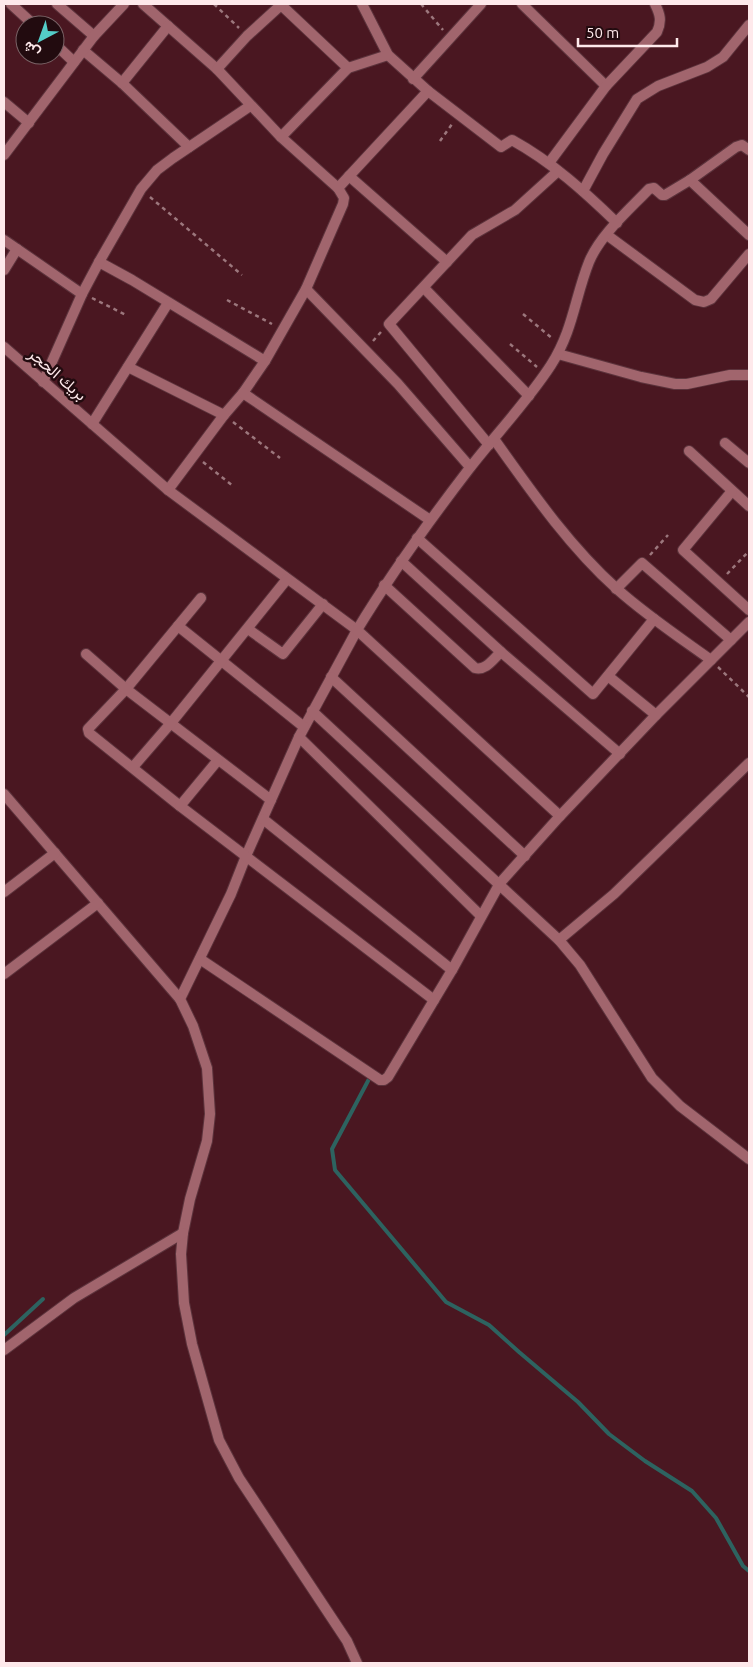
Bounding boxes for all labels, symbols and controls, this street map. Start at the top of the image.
north arrow [15,15,65,65]
scale bar [578,15,677,47]
text: 50 m [586,24,619,41]
text: ش [20,37,44,61]
street label: بريك الحجر [23,343,90,405]

